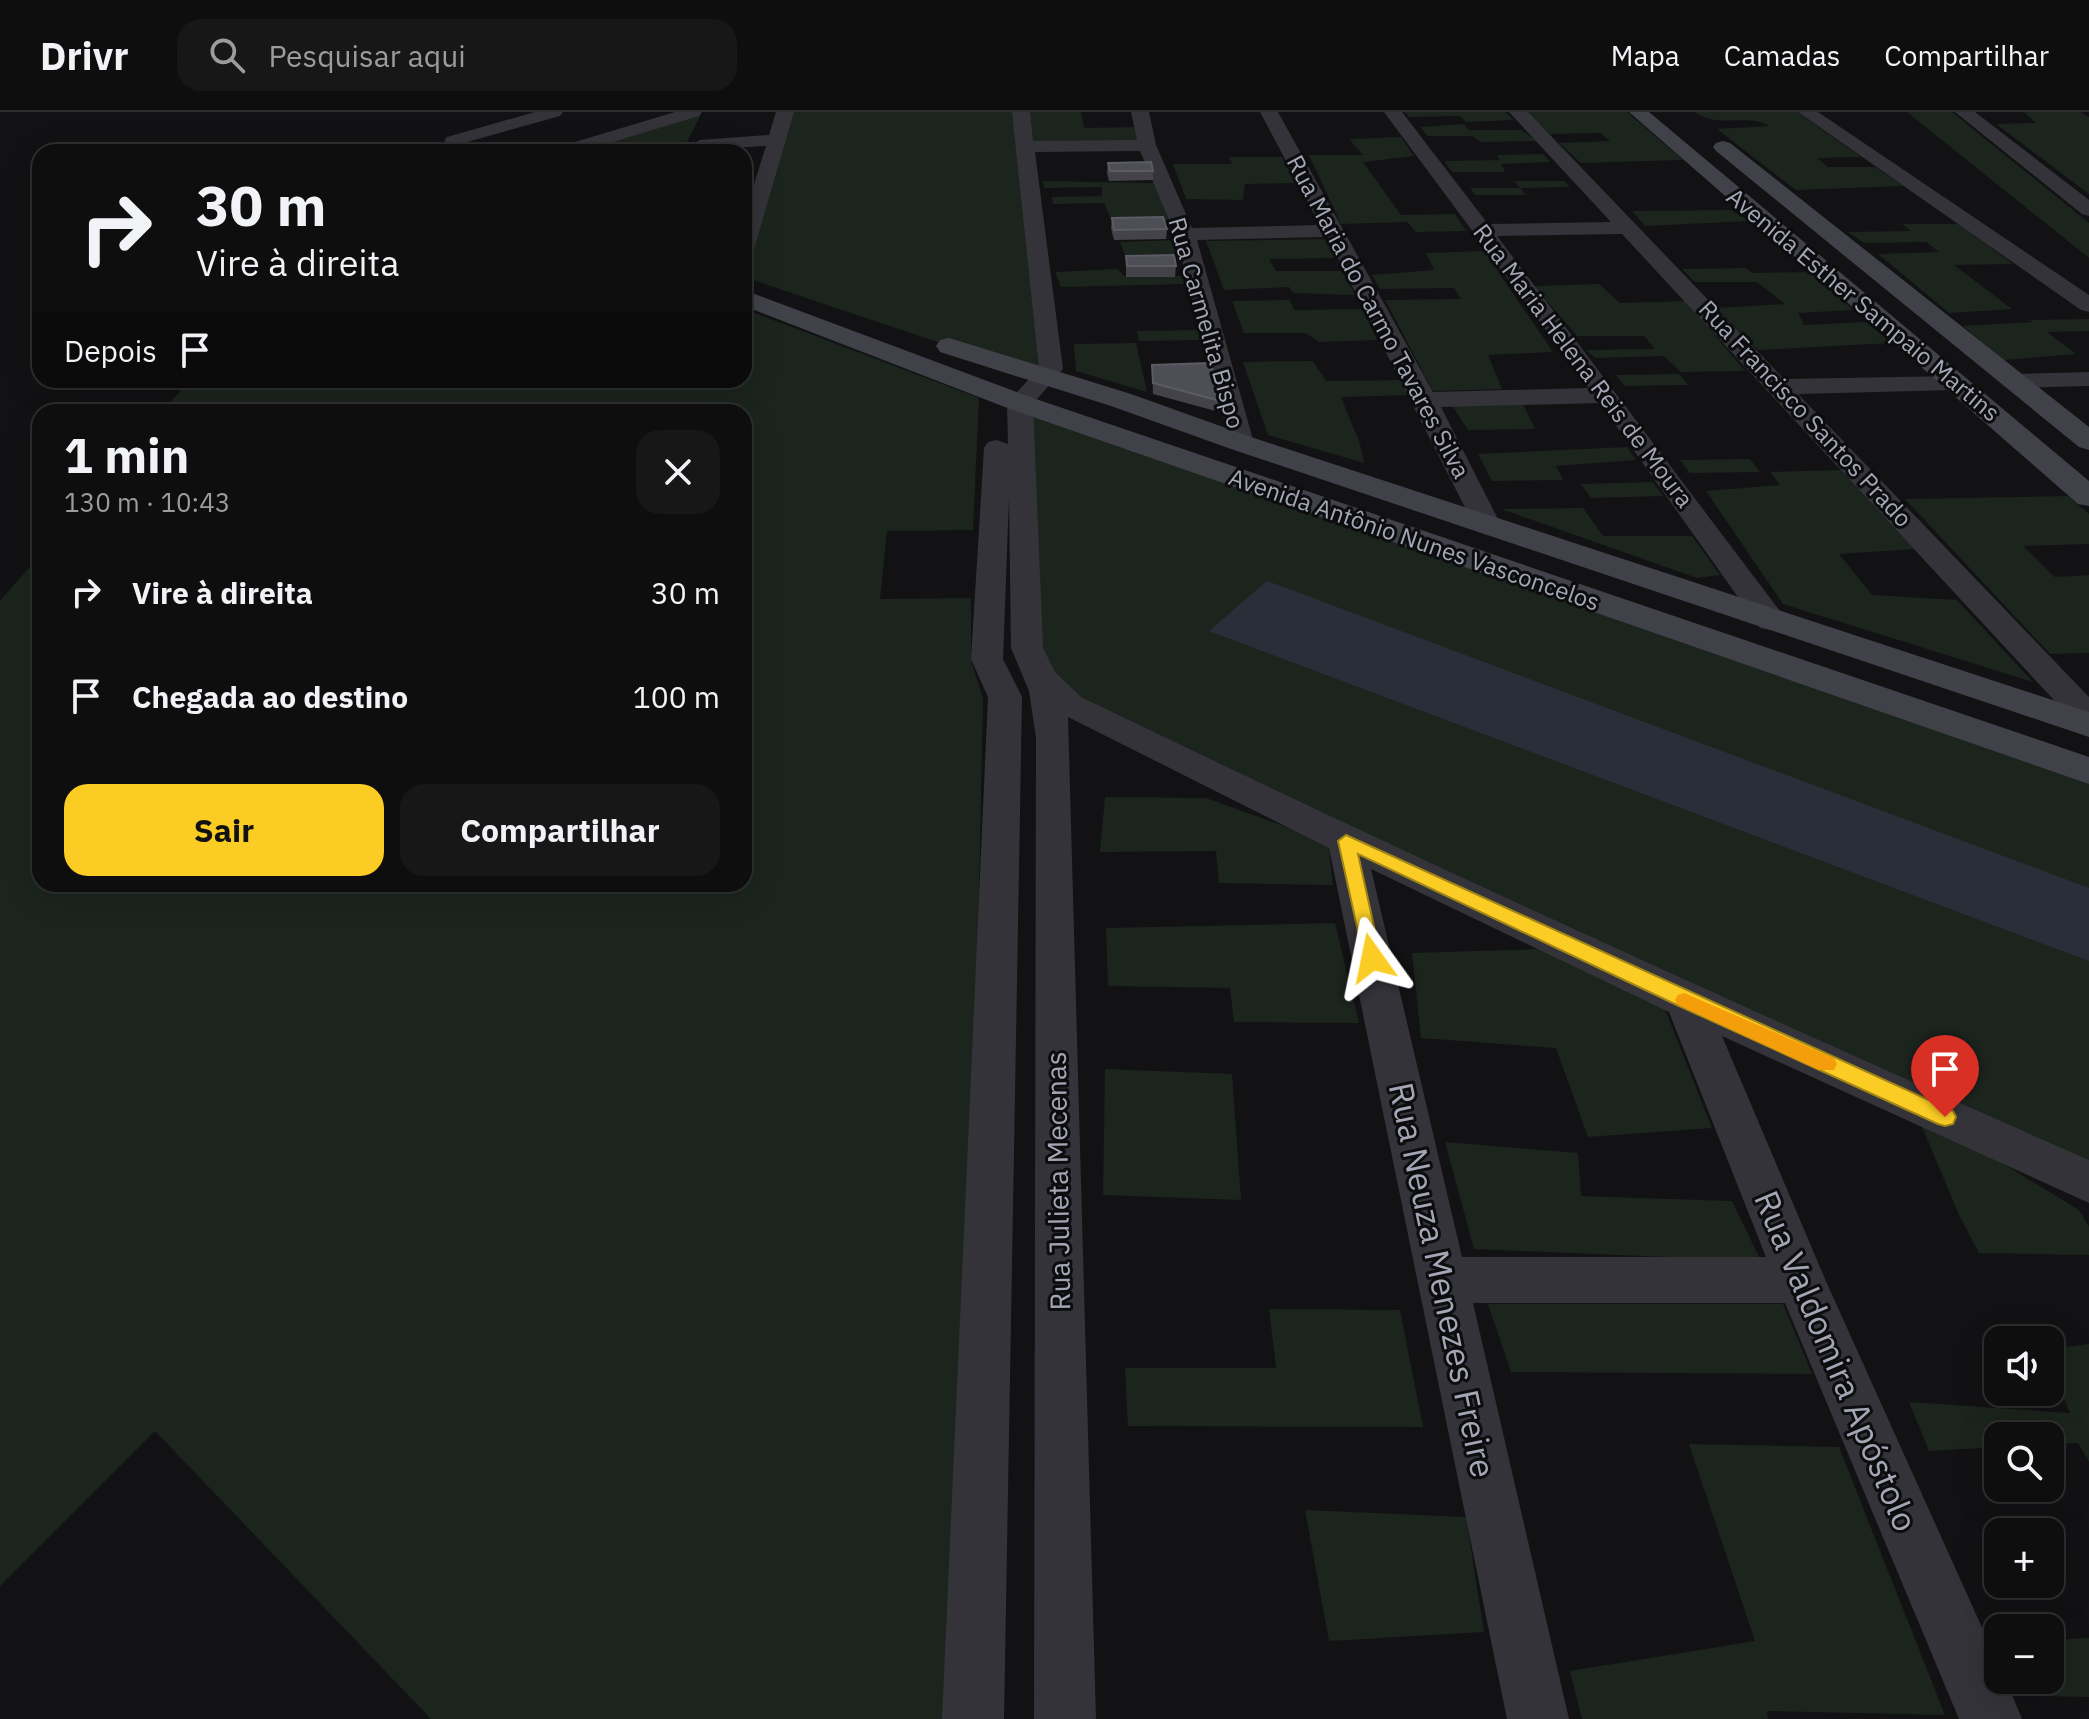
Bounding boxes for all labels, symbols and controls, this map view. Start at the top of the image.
search box [177,19,737,91]
text: Drivr [40,31,129,80]
icon: search [205,33,249,77]
text: Pesquisar aqui [269,36,466,75]
text: Mapa [1611,37,1680,74]
text: Camadas [1724,37,1840,74]
text: Compartilhar [1884,37,2049,74]
street label: Rua Maria do Carmo Tavares Silva [1280,149,1478,484]
text: 30 m [196,169,326,241]
icon: right [64,176,168,280]
street label: Avenida Esther Sampaio Martins [1720,180,2007,428]
street label: Rua Carmelita Bispo [1161,213,1252,432]
street label: Rua Maria Helena Reis de Moura [1466,217,1701,514]
text: Vire à direita [196,239,399,286]
street label: Rua Francisco Santos Prado [1692,293,1919,534]
icon: arrive [173,328,217,372]
text: Depois [64,331,157,370]
text: 1 min [64,424,189,486]
button: close [636,430,720,514]
street label: Avenida Antônio Nunes Vasconcelos [1225,460,1604,618]
text: 130 m · 10:43 [64,485,230,519]
icon: right [64,570,108,614]
text: Vire à direita [132,573,313,612]
text: 30 m [651,573,720,612]
icon: arrive [64,674,108,718]
text: Chegada ao destino [132,677,408,716]
text: 100 m [633,677,720,716]
button: Sair [64,784,384,876]
button: Compartilhar [400,784,720,876]
position arrow [1330,916,1414,1000]
pin [1911,1035,1979,1117]
icon: arrive [1923,1047,1967,1091]
street label: Rua Julieta Mecenas [1037,1051,1078,1311]
street label: Rua Neuza Menezes Freire [1380,1078,1506,1481]
street label: Rua Valdomira Apóstolo [1745,1184,1929,1538]
map controls [1984,1326,2064,1694]
button: sound [1984,1326,2064,1406]
button: search [1984,1422,2064,1502]
button: + [1984,1518,2064,1598]
button: − [1984,1614,2064,1694]

